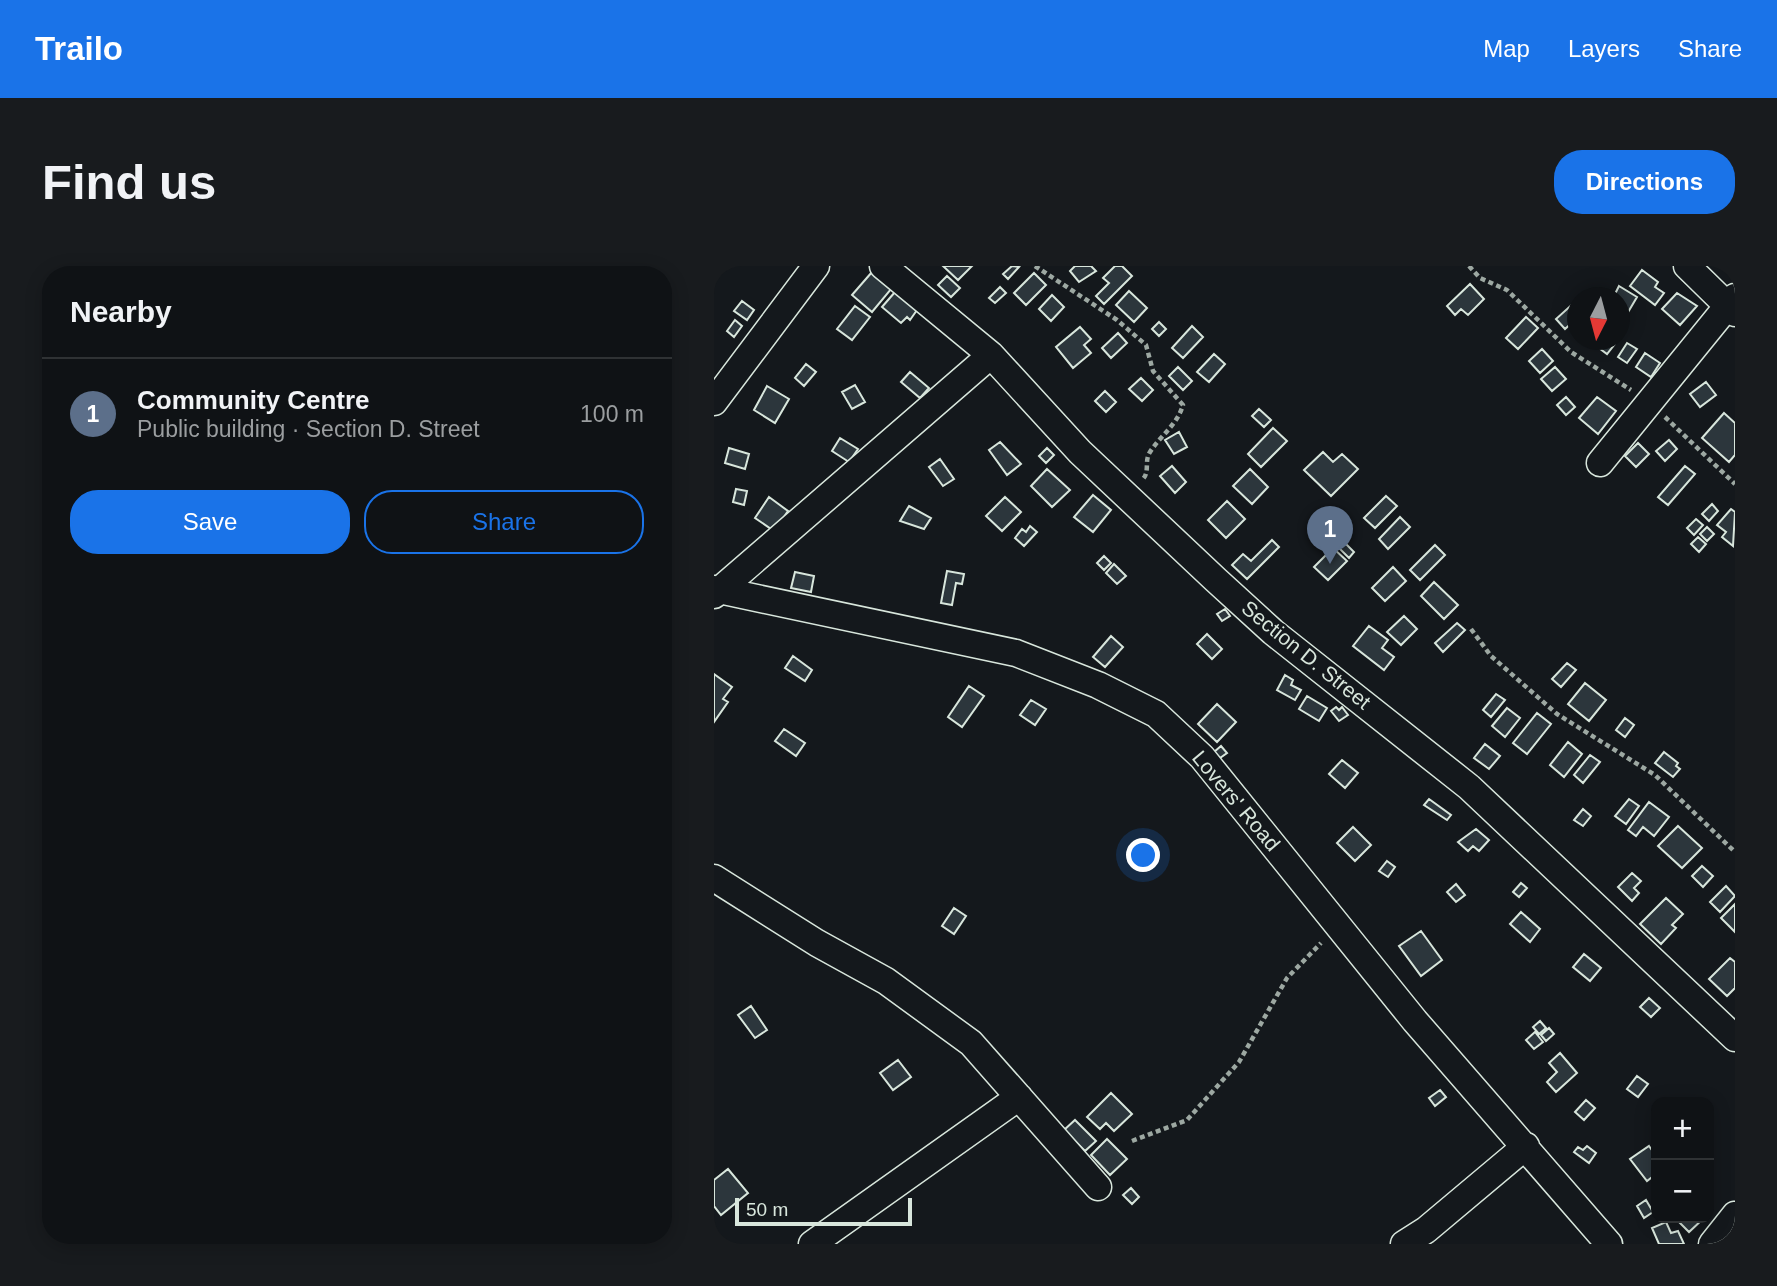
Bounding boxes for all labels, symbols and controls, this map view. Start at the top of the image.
text: Trailo [35,30,123,67]
text: Map [1483,35,1530,62]
text: Layers [1568,35,1640,62]
text: Share [1678,35,1742,62]
button: Directions [1554,150,1735,214]
text: Find us [42,155,216,209]
north arrow [1567,287,1630,350]
text: Nearby [70,295,172,328]
text: Community Centre [137,385,370,415]
text: 1 [87,401,99,427]
text: 100 m [580,401,644,427]
text: Public building · Section D. Street [137,416,480,442]
button: Save [70,490,350,554]
button: Share [364,490,644,554]
pin: 1 [1307,506,1353,564]
street label: Section D. Street [1237,596,1375,714]
street label: Lovers' Road [1188,746,1285,855]
your location [1126,838,1160,872]
map controls [1651,1097,1714,1223]
button: + [1651,1097,1714,1160]
button: − [1651,1160,1714,1223]
scale bar [735,1195,912,1227]
text: 50 m [746,1199,788,1220]

